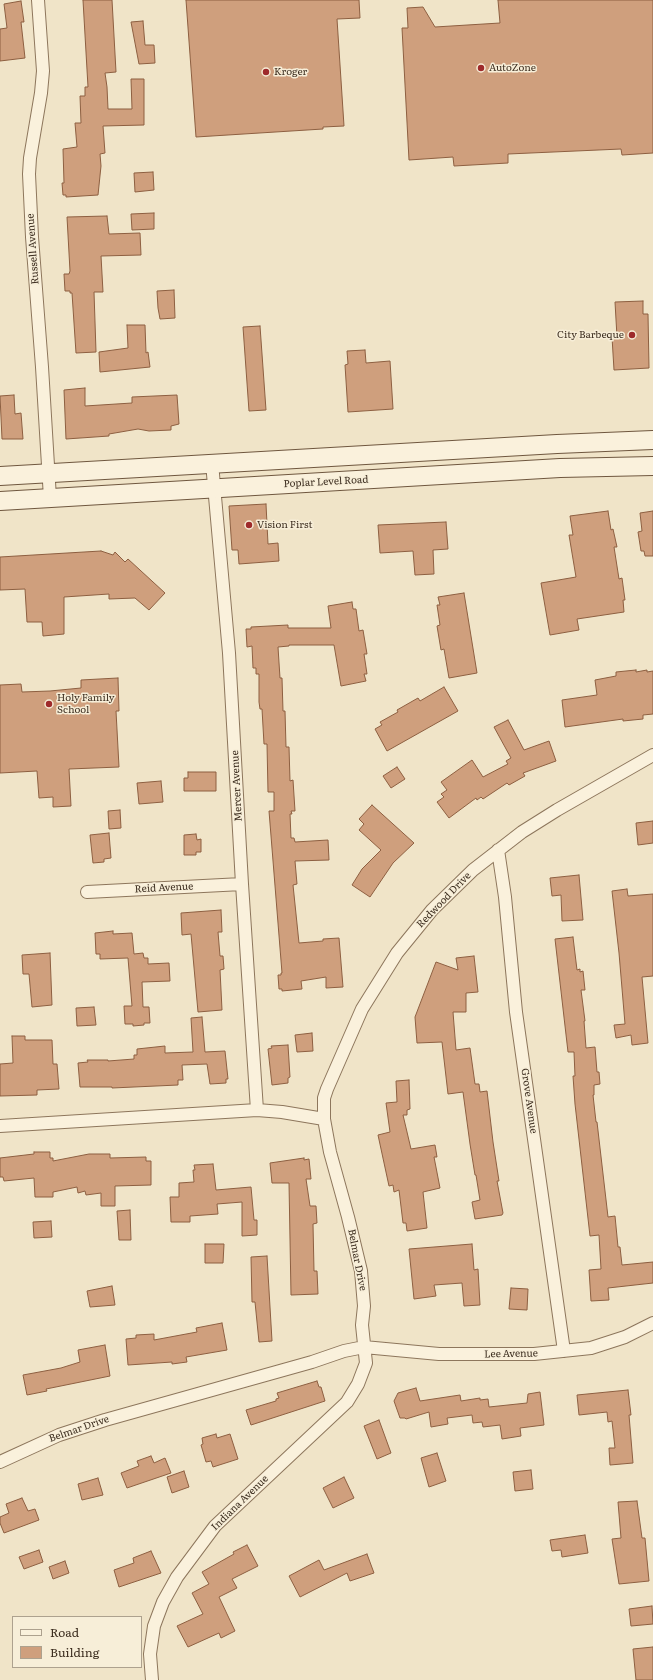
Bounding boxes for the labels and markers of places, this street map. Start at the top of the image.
place label: AutoZone [489,62,536,74]
marker: AutoZone [476,63,486,73]
place label: Kroger [274,66,307,78]
marker: Kroger [261,67,271,77]
place label: City Barbeque [557,329,624,341]
marker: City Barbeque [627,330,637,340]
place label: Vision First [257,519,312,531]
marker: Vision First [244,520,254,530]
place label: Holy Family School [57,692,115,716]
marker: Holy Family School [44,699,54,709]

